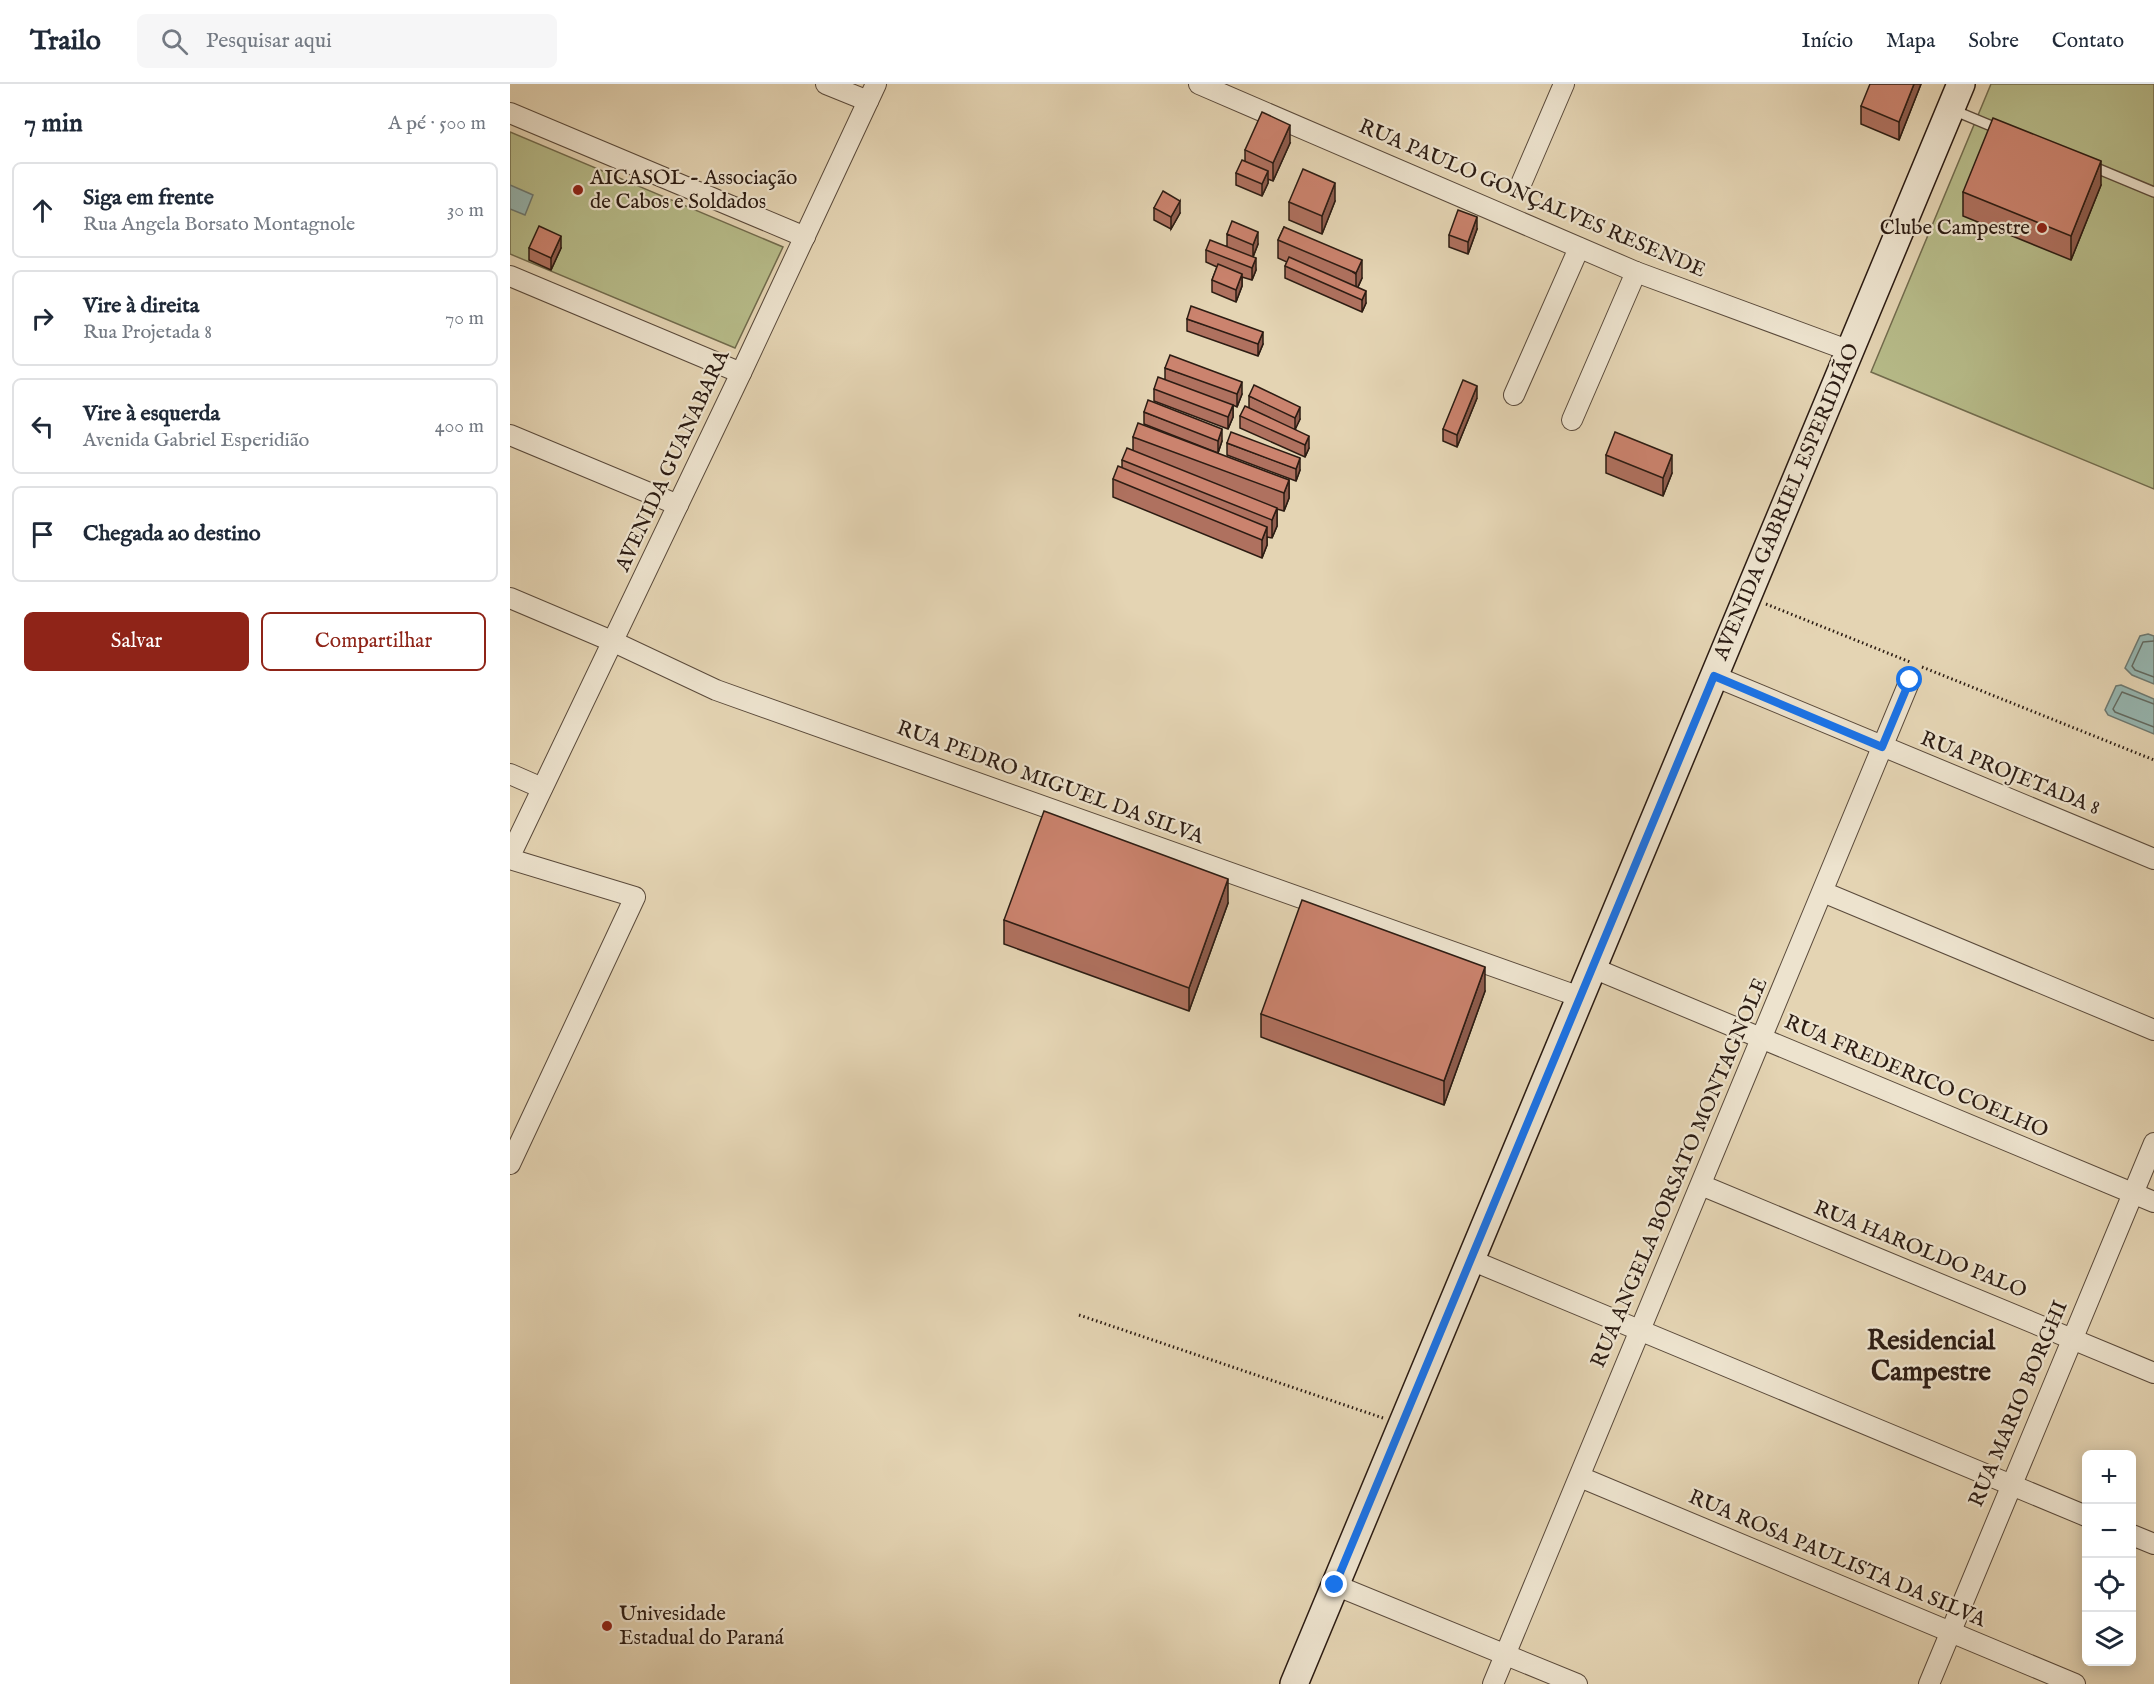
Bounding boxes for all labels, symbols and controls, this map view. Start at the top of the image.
search box [137,14,557,68]
text: Trailo [30,24,101,59]
icon: search [158,25,191,58]
text: Pesquisar aqui [206,27,332,55]
text: Início [1801,28,1853,55]
text: Mapa [1886,28,1935,55]
text: Sobre [1968,28,2019,55]
text: Contato [2052,28,2124,55]
text: 7 min [24,107,83,140]
text: A pé · 500 m [388,111,486,136]
street label: RUA PAULO GONÇALVES RESENDE [1354,113,1710,285]
place label: AICASOL - Associação de Cabos e Soldados [589,165,797,216]
marker: AICASOL - Associação de Cabos e Soldados [571,183,585,197]
text: Siga em frente [83,184,214,212]
icon: ahead [26,194,59,227]
text: 30 m [447,198,484,223]
text: Rua Angela Borsato Montagnole [83,212,355,237]
place label: Clube Campestre [1880,215,2030,242]
marker: Clube Campestre [2035,221,2049,235]
text: Vire à direita [83,292,199,320]
icon: right [26,302,59,335]
text: 70 m [445,306,484,331]
text: Rua Projetada 8 [83,320,212,345]
street label: AVENIDA GABRIEL ESPERIDIÃO [1707,339,1866,665]
street label: AVENIDA GUANABARA [609,345,737,577]
text: Vire à esquerda [83,400,220,428]
icon: left [26,410,59,443]
text: 400 m [435,414,484,439]
text: Avenida Gabriel Esperidião [83,428,309,453]
icon: arrive [26,518,59,551]
text: Chegada ao destino [83,520,261,548]
button: Salvar [24,612,249,671]
button: Compartilhar [261,612,486,671]
route start [1896,666,1922,692]
street label: RUA PEDRO MIGUEL DA SILVA [893,715,1208,852]
street label: RUA PROJETADA 8 [1916,726,2104,822]
street label: RUA ANGELA BORSATO MONTAGNOLE [1585,974,1775,1372]
street label: RUA FREDERICO COELHO [1780,1009,2052,1145]
street label: RUA HAROLDO PALO [1809,1195,2031,1305]
street label: RUA MARIO BORGHI [1963,1297,2075,1511]
district label: Residencial Campestre [1867,1325,1996,1390]
map controls [2082,1450,2136,1666]
button: + [2082,1450,2136,1504]
street label: RUA ROSA PAULISTA DA SILVA [1684,1484,1991,1634]
button: − [2082,1504,2136,1558]
button: locate [2082,1558,2136,1612]
route end [1321,1571,1347,1597]
place label: Univesidade Estadual do Paraná [619,1601,785,1652]
button: layers [2082,1612,2136,1666]
marker: Univesidade Estadual do Paraná [600,1619,614,1633]

